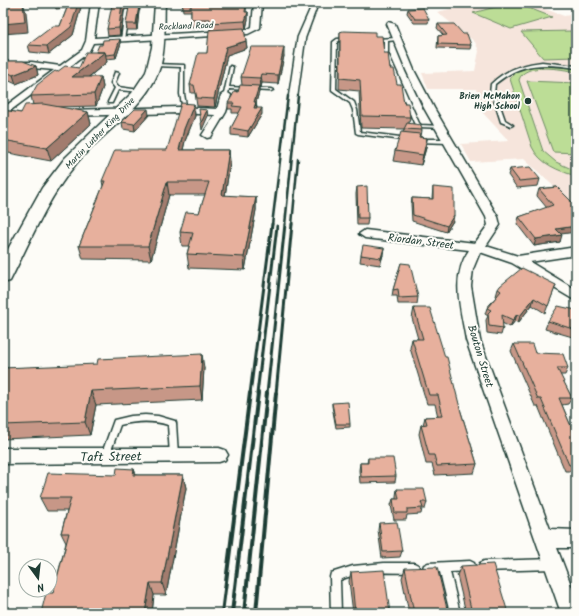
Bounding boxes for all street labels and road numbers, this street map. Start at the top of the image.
street label: Rockland Road [158,18,214,35]
street label: Martin Luther King Drive [62,94,139,173]
street label: Riordan Street [387,229,456,255]
street label: Bouton Street [462,323,498,391]
street label: Taft Street [80,446,143,469]

